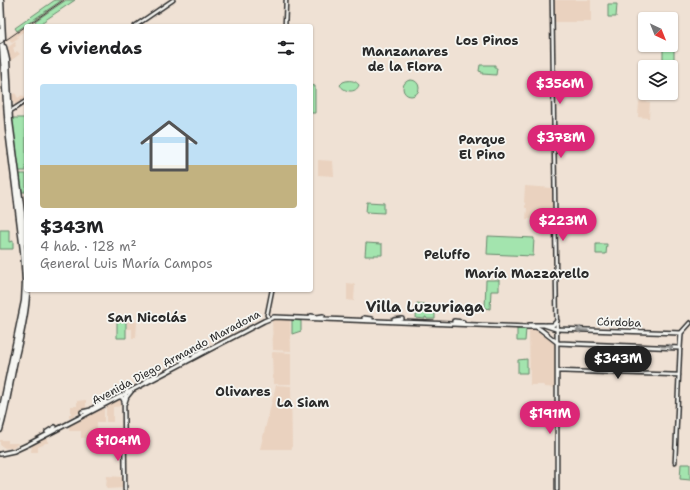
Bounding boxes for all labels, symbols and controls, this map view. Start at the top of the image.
north arrow [638,12,678,52]
map controls [638,12,678,100]
district label: Los Pinos [456,32,518,49]
text: 6 viviendas [40,37,142,59]
icon: filters [275,37,297,59]
district label: Manzanares de la Flora [362,43,448,75]
button: layers [638,60,678,100]
pin: $356M [532,71,588,105]
text: $356M [536,75,584,92]
icon: home [133,110,205,182]
pin: $378M [533,125,589,159]
text: $378M [537,129,585,146]
district label: Parque El Pino [459,131,506,163]
pin: $223M [535,208,591,242]
text: $223M [539,212,587,229]
text: $343M [40,216,104,238]
text: 4 hab. · 128 m² [40,238,137,255]
district label: Peluffo [424,246,470,263]
text: General Luis María Campos [40,255,213,272]
district label: María Mazzarello [465,265,589,282]
district label: Villa Luzuriaga [366,297,485,317]
street label: Avenida Diego Armando Maradona [89,306,263,408]
district label: San Nicolás [108,309,187,326]
street label: Córdoba [596,314,642,331]
one-way arrow [576,326,589,334]
one-way arrow [660,343,673,351]
pin: $343M [590,346,646,380]
text: $343M [594,350,642,367]
district label: Olivares [215,383,271,400]
district label: La Siam [277,394,329,411]
pin: $191M [522,401,578,435]
text: $191M [529,405,571,422]
pin: $104M [90,428,146,462]
text: $104M [95,432,141,449]

